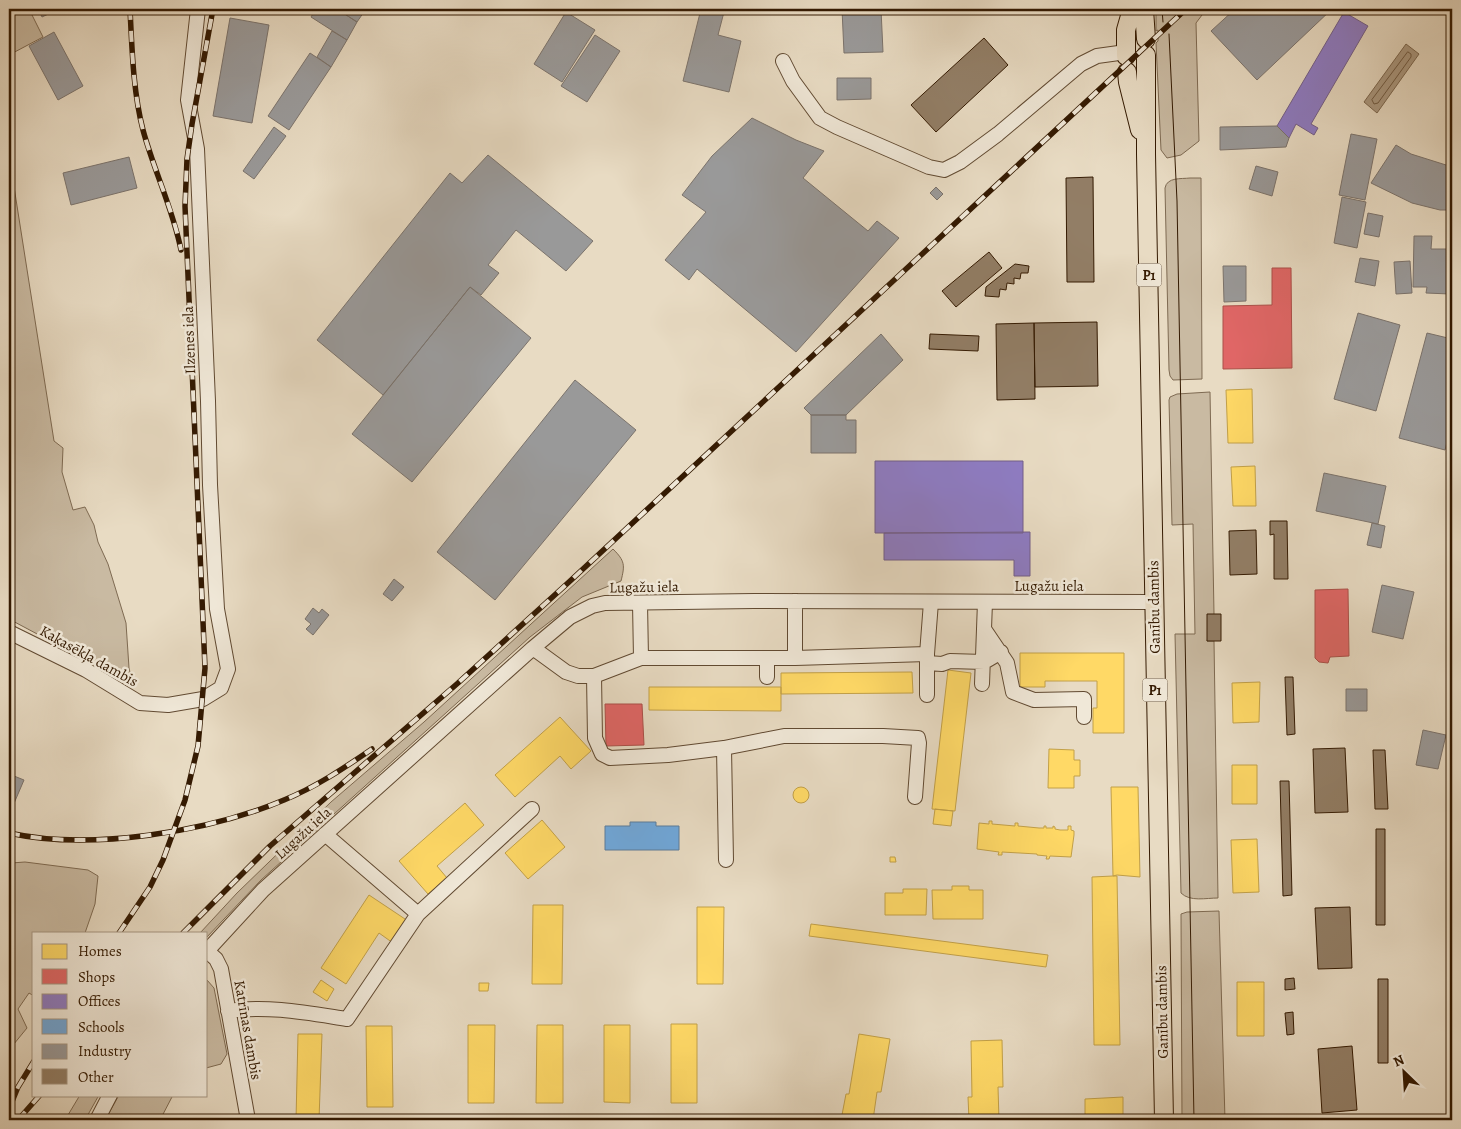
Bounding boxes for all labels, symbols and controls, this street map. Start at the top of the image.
road number: P1 [1136,264,1162,286]
street label: Ilzenes iela [178,306,200,374]
street label: Ganību dambis [1143,560,1165,654]
street label: Lugažu iela [609,576,679,598]
street label: Lugažu iela [1014,576,1084,596]
street label: Kaķasēkļa dambis [36,621,142,691]
road number: P1 [1142,678,1168,702]
street label: Lugažu iela [270,802,336,864]
legend [32,932,208,1096]
text: Homes [78,941,122,961]
street label: Ganību dambis [1151,965,1173,1059]
text: Shops [78,967,115,987]
street label: Katrīnas dambis [229,979,267,1081]
text: Offices [78,991,121,1011]
text: Schools [78,1017,125,1037]
text: Industry [78,1041,132,1061]
north arrow [1378,1046,1428,1096]
text: N [1390,1050,1407,1071]
text: Other [78,1067,114,1087]

